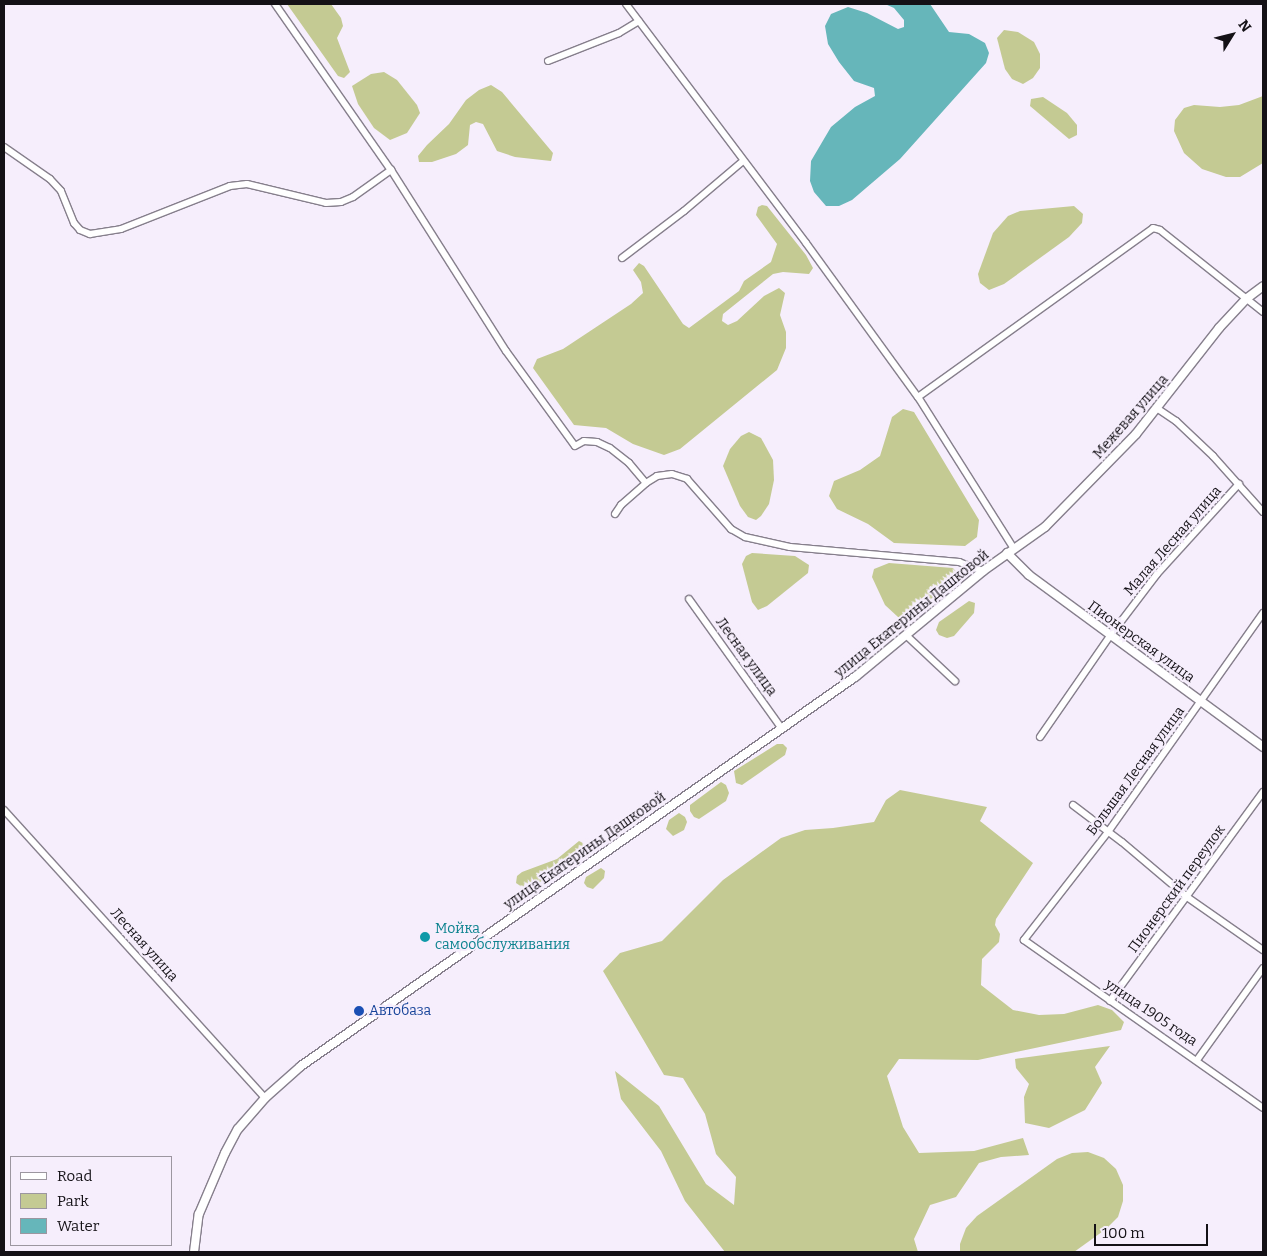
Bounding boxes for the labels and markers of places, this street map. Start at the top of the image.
place label: Мойка самообслуживания [435,921,570,954]
marker: Мойка самообслуживания [419,931,431,943]
place label: Автобаза [369,1003,431,1019]
marker: Автобаза [353,1005,365,1017]

